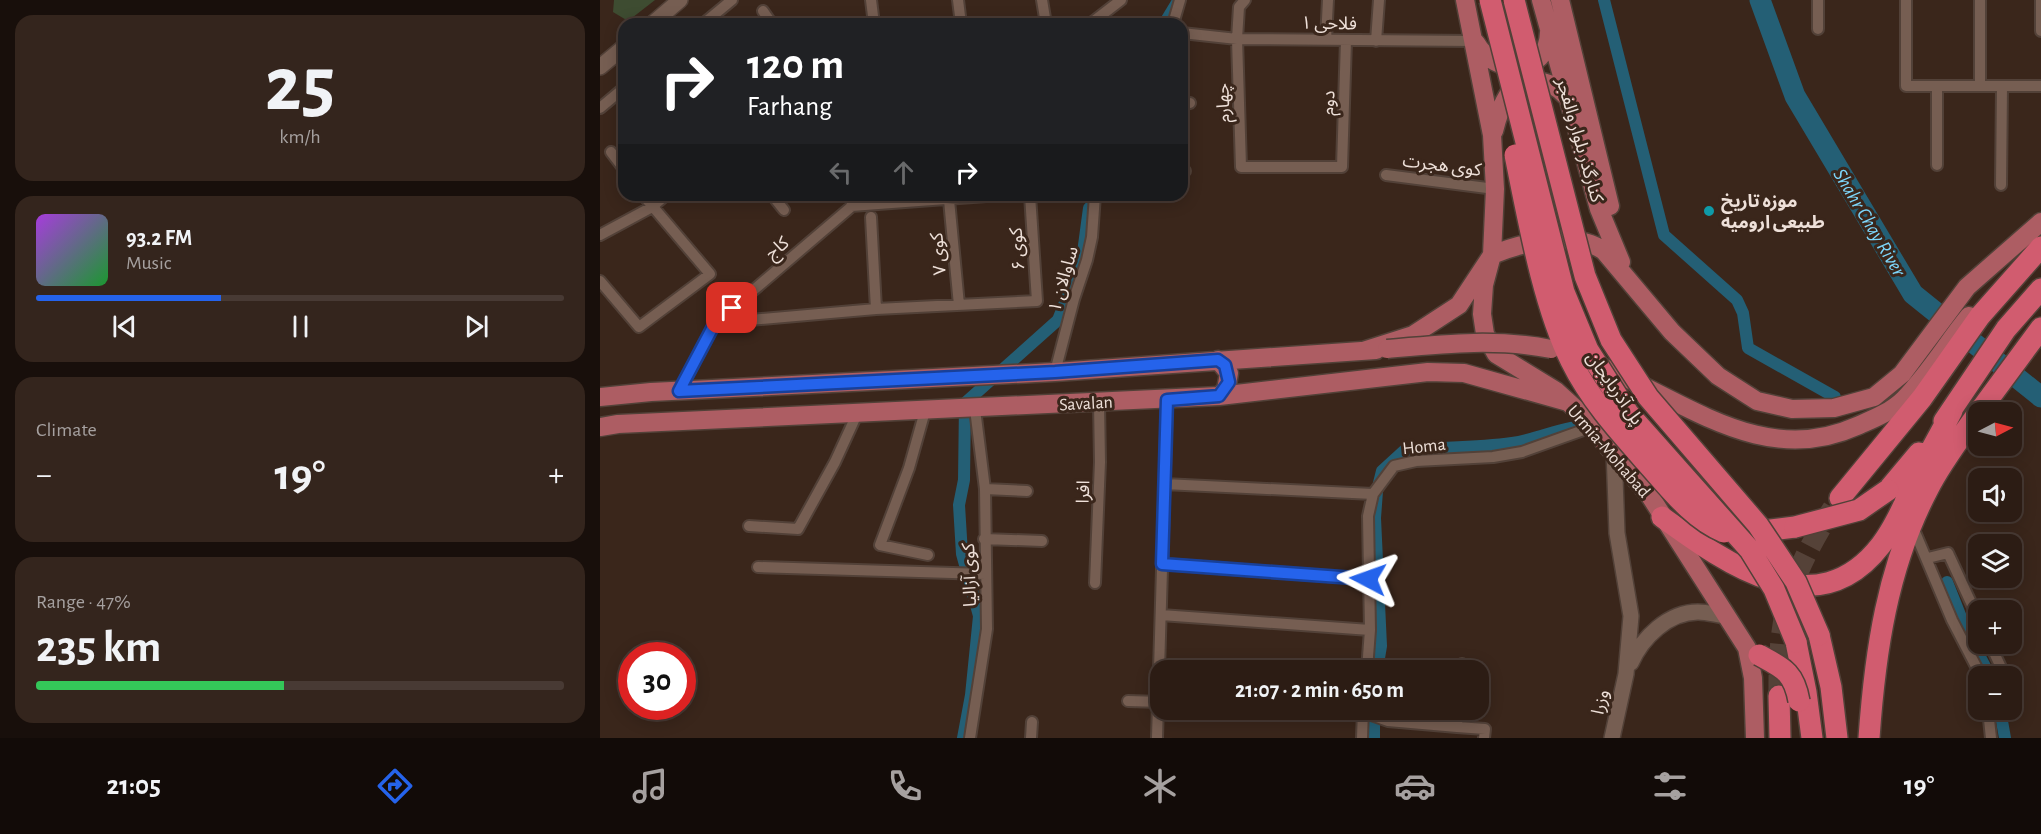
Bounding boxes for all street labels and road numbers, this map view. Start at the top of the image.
street label: فلاحی ۱ [1301,15,1357,34]
street label: کنارگذر بلوار والفجر [1551,75,1607,205]
street label: چهارم [1214,83,1238,123]
street label: دوم [1320,90,1342,116]
street label: کوی هجرت [1401,152,1483,181]
street label: کوی ۶ [1007,226,1029,271]
street label: کوی ۷ [928,231,951,276]
street label: کاج [763,234,795,266]
street label: ساوالان ۱ [1046,244,1083,315]
street label: پل آذربایجان [1582,348,1647,429]
street label: Savalan [1059,394,1113,414]
street label: Urmia-Mohabad [1563,402,1653,501]
street label: Homa [1402,436,1447,458]
street label: افرا [1075,480,1094,504]
street label: کوی آزالیا [959,542,981,607]
street label: وزرا [1589,688,1614,717]

